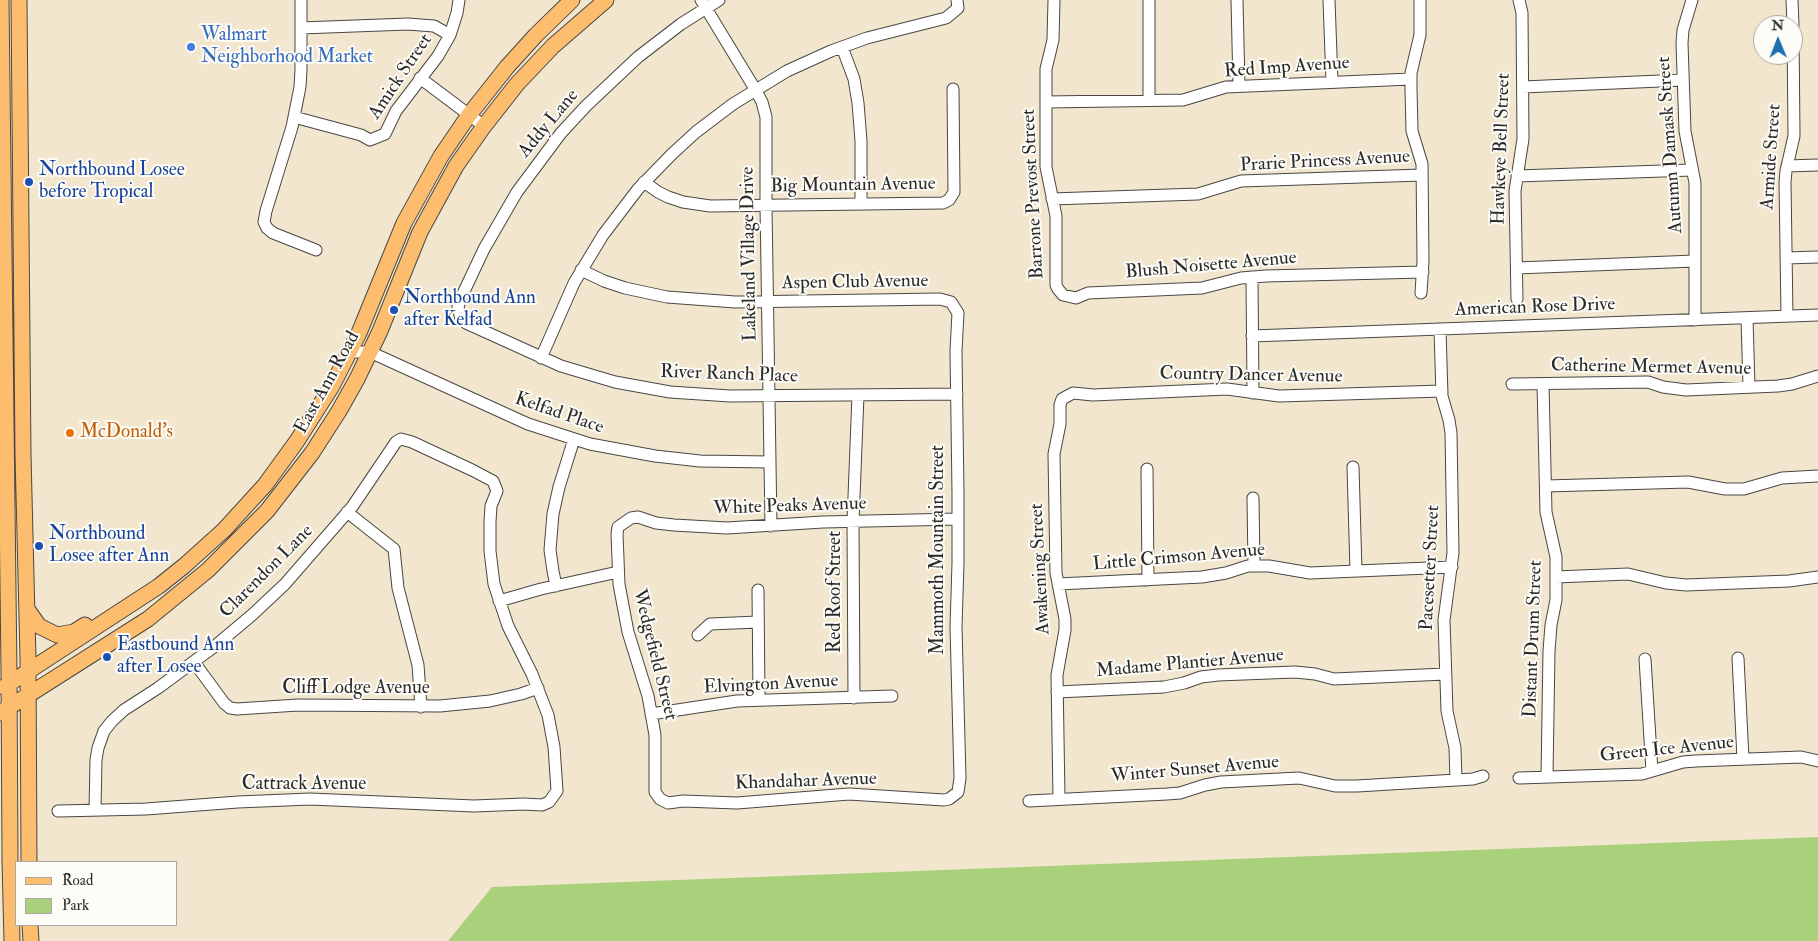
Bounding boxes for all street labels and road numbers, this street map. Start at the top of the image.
street label: Amick Street [364,30,438,124]
street label: Red Imp Avenue [1223,52,1351,84]
street label: Autumn Damask Street [1653,56,1689,234]
street label: Hawkeye Bell Street [1488,73,1516,225]
street label: Addy Lane [514,85,584,163]
street label: Armide Street [1757,103,1787,211]
street label: Barrone Prevost Street [1018,108,1050,280]
street label: Prarie Princess Avenue [1239,146,1411,178]
street label: Lakeland Village Drive [737,166,763,342]
street label: Big Mountain Avenue [770,173,936,199]
street label: Blush Noisette Avenue [1124,247,1298,285]
street label: Aspen Club Avenue [781,270,929,296]
street label: American Rose Drive [1454,294,1616,322]
street label: East Ann Road [291,328,365,438]
street label: Catherine Mermet Avenue [1551,355,1751,381]
street label: River Ranch Place [660,361,798,389]
street label: Country Dancer Avenue [1159,363,1343,389]
street label: Kelfad Place [512,388,606,440]
street label: Mammoth Mountain Street [928,445,950,655]
street label: White Peaks Avenue [713,493,867,521]
street label: Awakening Street [1026,503,1056,635]
street label: Pacesetter Street [1416,505,1446,631]
street label: Clarendon Lane [215,520,319,624]
street label: Red Roof Street [825,531,847,653]
street label: Little Crimson Avenue [1092,539,1266,577]
street label: Distant Drum Street [1520,560,1548,718]
street label: Wedgefield Street [627,587,681,723]
street label: Madame Plantier Avenue [1095,644,1285,684]
street label: Elvington Avenue [703,670,839,700]
street label: Cliff Lodge Avenue [282,678,430,700]
street label: Green Ice Avenue [1599,732,1735,768]
street label: Winter Sunset Avenue [1110,751,1280,789]
street label: Khandahar Avenue [735,768,877,796]
street label: Cattrack Avenue [242,774,366,796]

